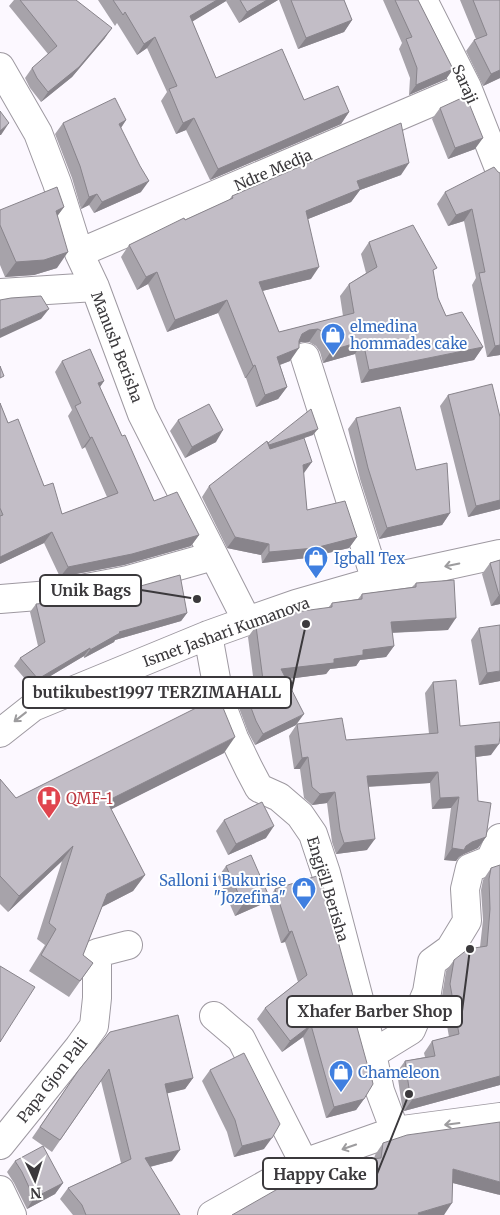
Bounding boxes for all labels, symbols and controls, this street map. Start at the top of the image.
street label: Saraji [448,61,482,107]
street label: Ndre Medja [231,145,315,195]
street label: Manush Berisha [87,289,147,405]
place label: elmedina hommades cake [350,317,467,353]
shop icon: elmedina hommades cake [320,322,346,356]
shop icon: Igball Tex [303,545,329,579]
place label: Igball Tex [334,549,405,568]
one-way arrow [445,560,461,570]
callout: Unik Bags [40,575,141,606]
text: Unik Bags [51,580,131,600]
street label: Ismet Jashari Kumanova [140,593,312,671]
callout: butikubest1997 TERZIMAHALL [23,677,291,708]
text: butikubest1997 TERZIMAHALL [33,682,281,702]
one-way arrow [14,712,27,723]
hospital icon: QMF-1 [36,785,62,819]
place label: QMF-1 [66,789,113,808]
street label: Engjëll Berisha [303,834,353,944]
place label: Salloni i Bukurise "Jozefina" [159,871,286,907]
shop icon: Salloni i Bukurise "Jozefina" [291,876,317,910]
callout: Xhafer Barber Shop [287,996,462,1027]
text: Xhafer Barber Shop [298,1001,452,1021]
street label: Papa Gjon Pali [13,1033,91,1126]
shop icon: Chameleon [328,1059,354,1093]
place label: Chameleon [358,1063,440,1082]
one-way arrow [444,1119,460,1129]
one-way arrow [341,1143,357,1152]
north arrow [10,1155,60,1205]
callout: Happy Cake [263,1158,377,1189]
text: Happy Cake [273,1164,367,1184]
text: N [30,1184,42,1202]

